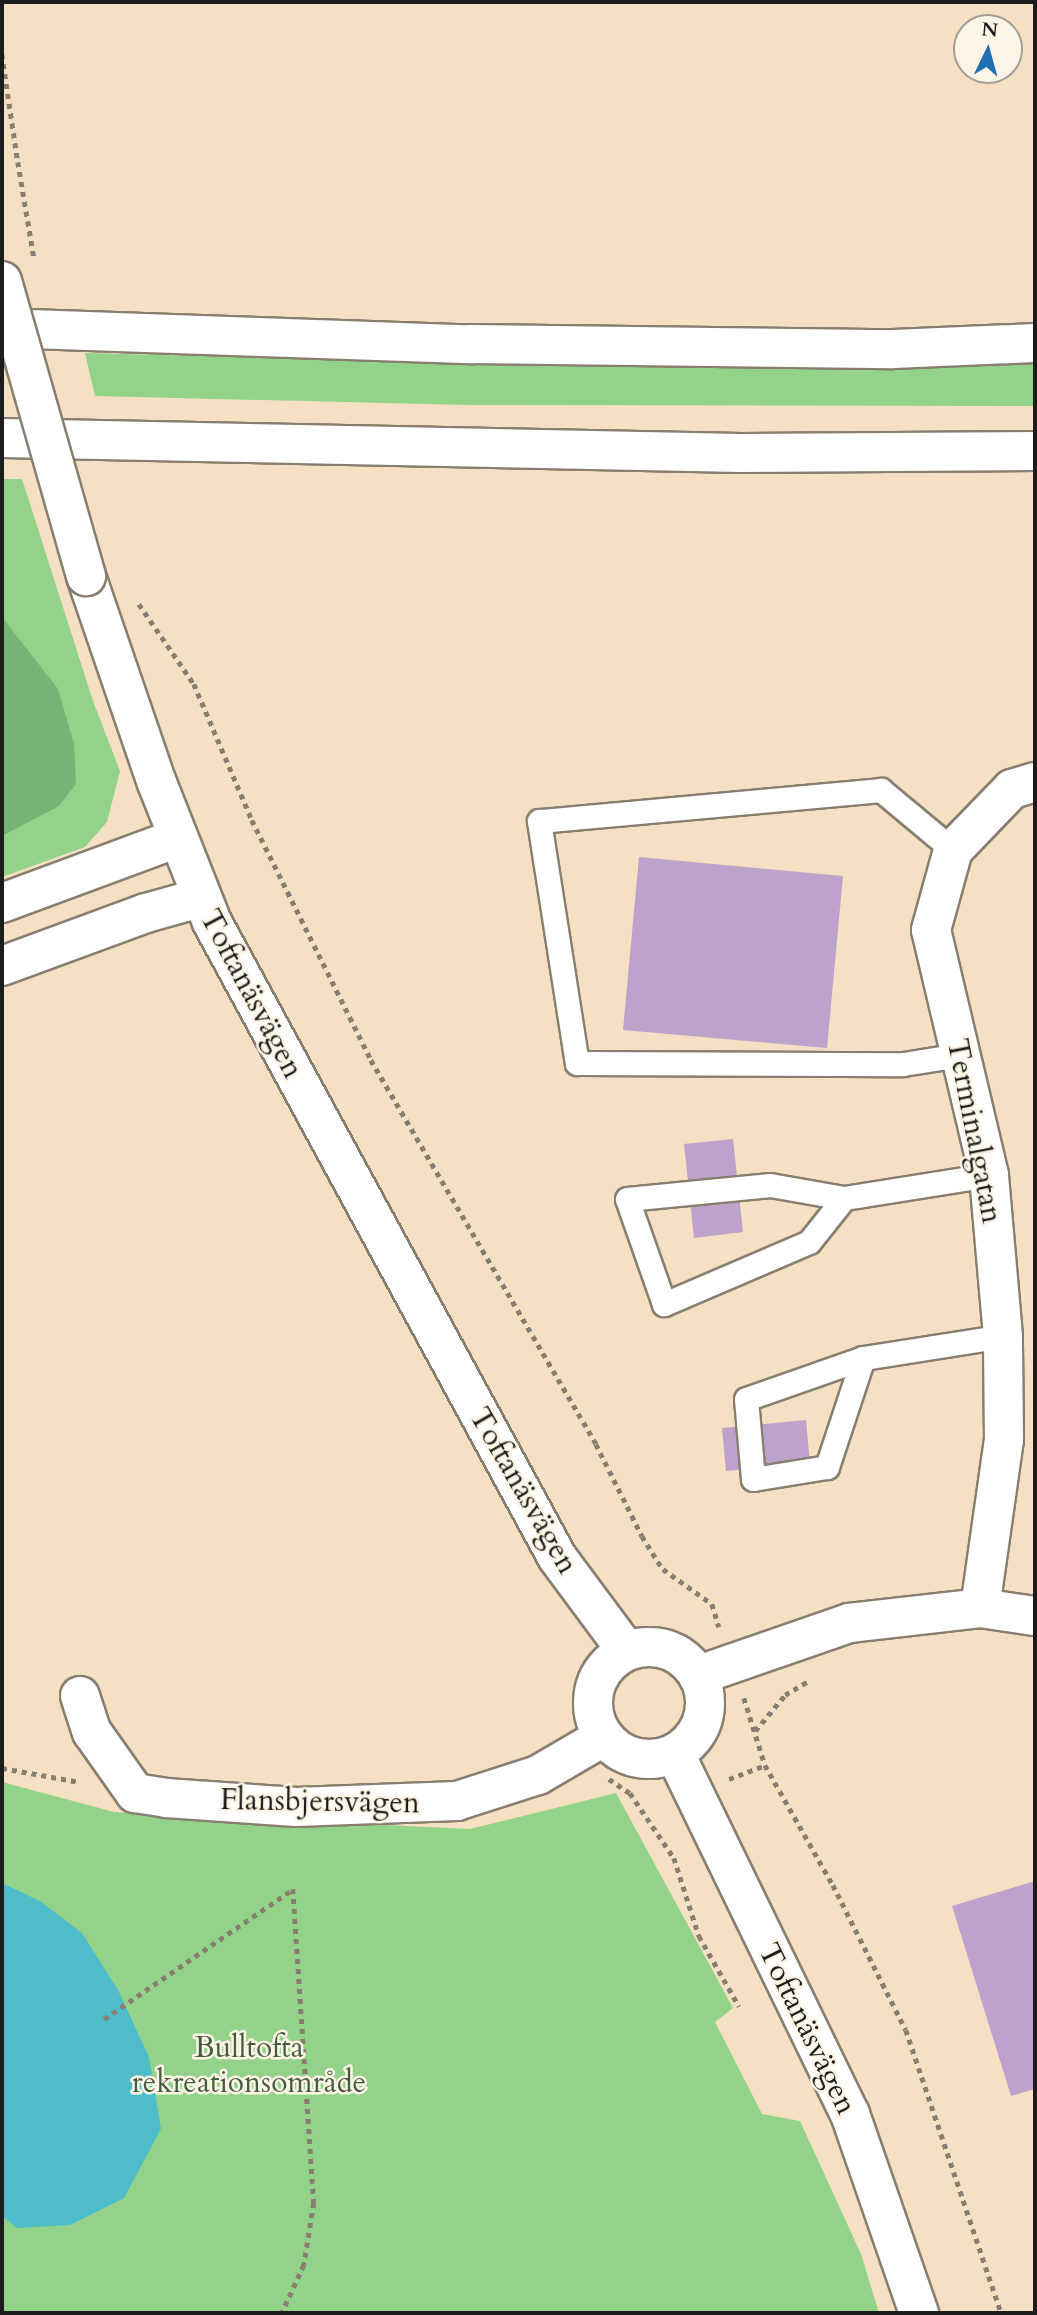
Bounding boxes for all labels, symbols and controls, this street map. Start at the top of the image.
north arrow [953,14,1023,84]
text: N [980,16,999,44]
street label: Toftanäsvägen [191,903,311,1085]
street label: Terminalgatan [938,1036,1010,1226]
street label: Toftanäsvägen [461,1401,585,1581]
street label: Flansbjersvägen [220,1782,420,1822]
street label: Toftanäsvägen [750,1938,864,2120]
park label: Bulltofta rekreationsområde [132,2030,366,2100]

